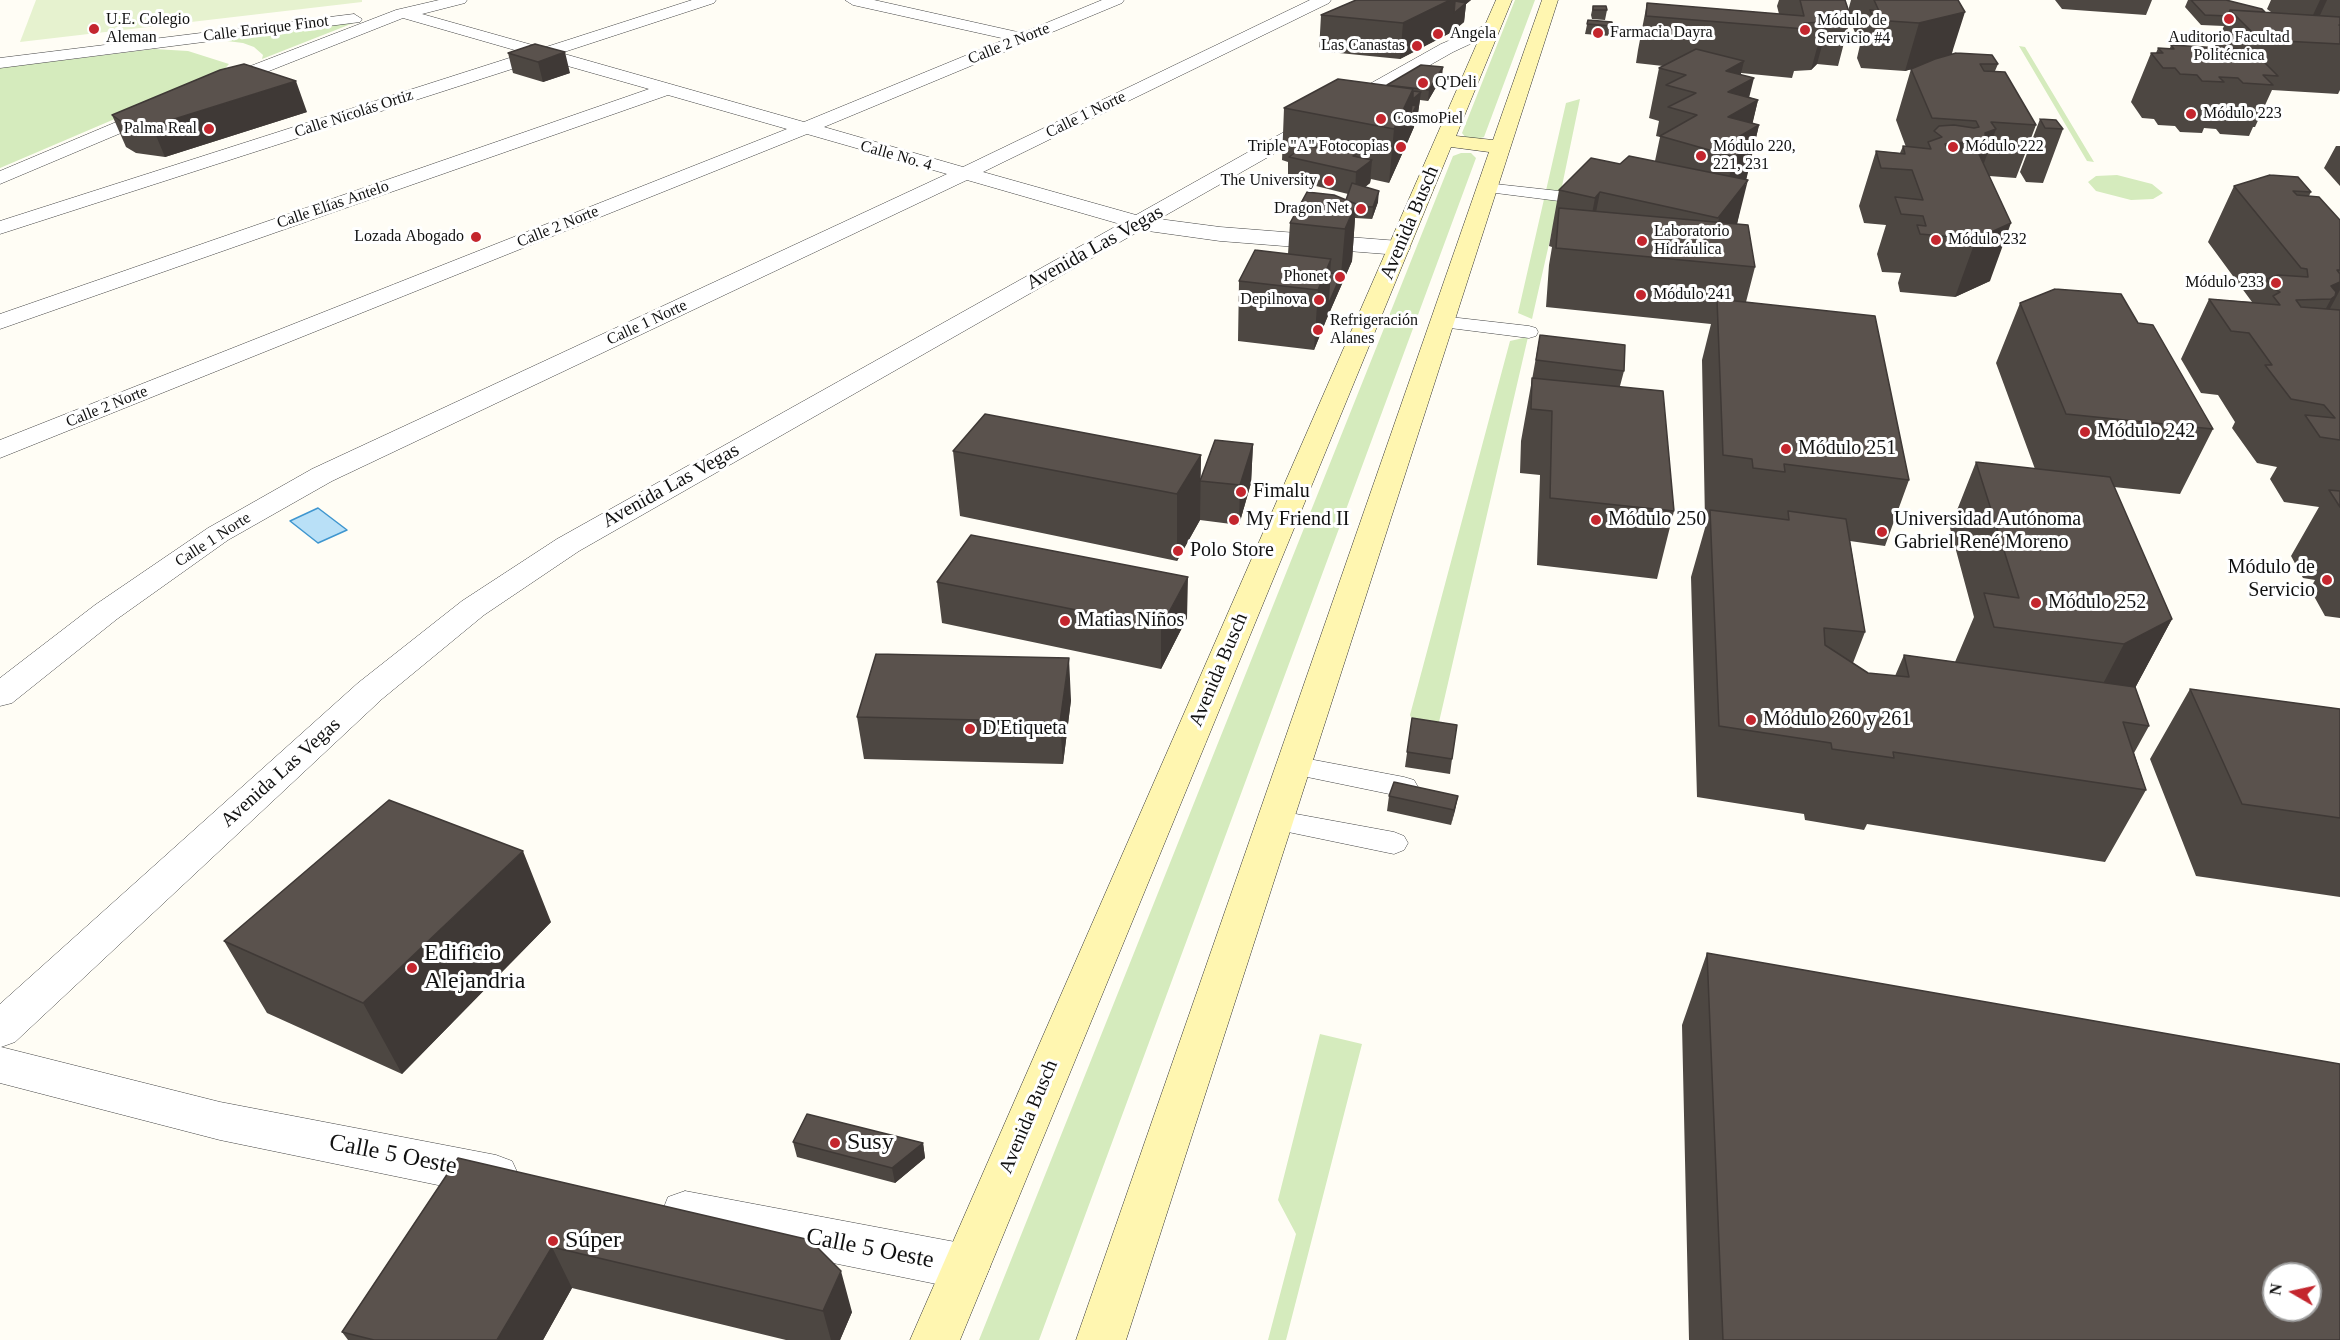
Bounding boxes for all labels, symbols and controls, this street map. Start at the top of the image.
place label: U.E. Colegio Aleman [106,10,190,48]
place label: Módulo de Servicio #4 [1817,11,1890,49]
street label: Calle Enrique Finot [202,12,330,46]
marker: Auditorio Facultad Politécnica [2222,12,2236,26]
street label: Calle 2 Norte [965,19,1053,69]
marker: U.E. Colegio Aleman [87,22,101,36]
place label: Farmacia Dayra [1610,23,1713,43]
marker: Módulo de Servicio #4 [1798,23,1812,37]
place label: Angela [1450,24,1496,44]
marker: Farmacia Dayra [1591,26,1605,40]
marker: Angela [1431,27,1445,41]
place label: Auditorio Facultad Politécnica [2168,28,2290,66]
place label: Las Canastas [1321,36,1405,56]
marker: Las Canastas [1410,39,1424,53]
place label: Q'Deli [1435,73,1477,93]
marker: Q'Deli [1416,76,1430,90]
street label: Calle Nicolás Ortiz [292,86,416,142]
street label: Calle 1 Norte [1043,87,1129,143]
place label: Módulo 223 [2203,104,2282,124]
marker: Módulo 223 [2184,107,2198,121]
place label: CosmoPiel [1393,109,1463,129]
marker: CosmoPiel [1374,112,1388,126]
place label: Palma Real [124,119,197,139]
marker: Palma Real [202,122,216,136]
street label: Calle No. 4 [858,137,934,175]
place label: Triple "A" Fotocopias [1248,137,1389,157]
place label: Módulo 220, 221, 231 [1713,137,1796,175]
place label: Módulo 222 [1965,137,2044,157]
marker: Triple "A" Fotocopias [1394,140,1408,154]
marker: Módulo 222 [1946,140,1960,154]
marker: Módulo 220, 221, 231 [1694,149,1708,163]
street label: Avenida Busch [1375,162,1445,284]
place label: The University [1221,171,1317,191]
marker: The University [1322,174,1336,188]
street label: Calle Elías Antelo [274,177,392,233]
place label: Dragon Net [1274,199,1349,219]
street label: Avenida Las Vegas [1022,200,1168,296]
street label: Calle 2 Norte [514,202,602,252]
marker: Dragon Net [1354,202,1368,216]
place label: Laboratorio Hidráulica [1654,222,1730,260]
place label: Lozada Abogado [354,227,464,247]
marker: Lozada Abogado [469,230,483,244]
place label: Módulo 232 [1948,230,2027,250]
marker: Módulo 232 [1929,233,1943,247]
marker: Laboratorio Hidráulica [1635,234,1649,248]
place label: Phonet [1284,267,1328,287]
marker: Phonet [1333,270,1347,284]
place label: Módulo 233 [2185,273,2264,293]
marker: Módulo 233 [2269,276,2283,290]
place label: Módulo 241 [1653,285,1732,305]
marker: Módulo 241 [1634,288,1648,302]
place label: Depilnova [1240,290,1307,310]
marker: Depilnova [1312,293,1326,307]
street label: Calle 1 Norte [604,296,690,350]
place label: Refrigeración Alanes [1330,311,1418,349]
marker: Refrigeración Alanes [1311,323,1325,337]
street label: Calle 2 Norte [63,382,151,432]
place label: Módulo 242 [2097,420,2195,444]
marker: Módulo 242 [2078,425,2092,439]
place label: Módulo 251 [1798,437,1896,461]
street label: Avenida Las Vegas [598,438,744,534]
marker: Módulo 251 [1779,442,1793,456]
place label: Fimalu [1253,480,1310,504]
marker: Fimalu [1234,485,1248,499]
street label: Calle 1 Norte [172,508,254,572]
place label: My Friend II [1246,508,1349,532]
place label: Módulo 250 [1608,508,1706,532]
place label: Universidad Autónoma Gabriel René Moreno [1894,508,2081,555]
marker: My Friend II [1227,513,1241,527]
marker: Módulo 250 [1589,513,1603,527]
marker: Universidad Autónoma Gabriel René Moreno [1875,525,1889,539]
place label: Polo Store [1190,539,1274,563]
marker: Polo Store [1171,544,1185,558]
place label: Módulo de Servicio [2228,556,2315,603]
marker: Módulo de Servicio [2320,573,2334,587]
place label: Módulo 252 [2048,591,2146,615]
marker: Módulo 252 [2029,596,2043,610]
place label: Matias Niños [1077,609,1184,633]
street label: Avenida Busch [1184,609,1254,731]
marker: Matias Niños [1058,614,1072,628]
place label: Módulo 260 y 261 [1763,708,1911,732]
street label: Avenida Las Vegas [216,713,346,833]
marker: Módulo 260 y 261 [1744,713,1758,727]
place label: D'Etiqueta [982,717,1067,741]
marker: D'Etiqueta [963,722,977,736]
place label: Edificio Alejandria [424,940,525,996]
marker: Edificio Alejandria [405,961,419,975]
street label: Avenida Busch [994,1056,1064,1178]
street label: Calle 5 Oeste [327,1129,459,1181]
place label: Susy [847,1129,894,1157]
marker: Susy [828,1136,842,1150]
street label: Calle 5 Oeste [804,1223,936,1275]
place label: Súper [565,1227,621,1255]
marker: Súper [546,1234,560,1248]
north arrow [2262,1262,2322,1322]
text: N [2266,1282,2285,1296]

